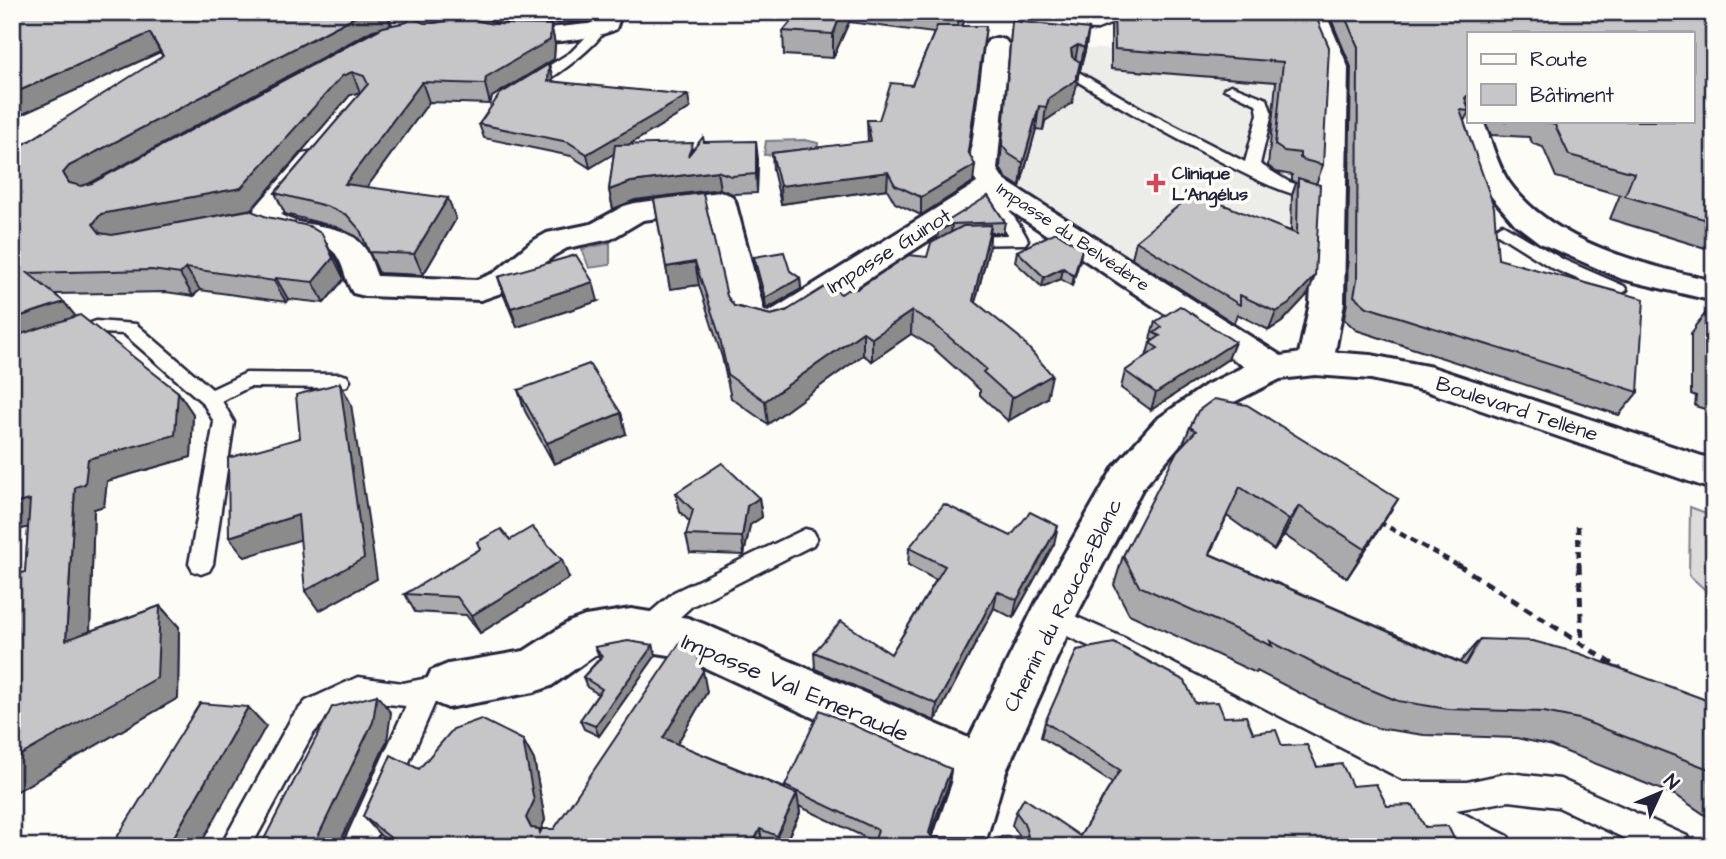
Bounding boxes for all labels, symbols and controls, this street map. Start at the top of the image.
legend [1467,32,1694,122]
text: Route [1530,45,1587,74]
text: Bâtiment [1530,81,1614,110]
place label: Clinique L'Angélus [1172,161,1248,208]
marker: Clinique L'Angélus [1146,173,1166,193]
street label: Impasse du Belvédère [992,176,1155,298]
street label: Impasse Guinot [821,201,958,302]
street label: Boulevard Tellène [1432,369,1602,449]
street label: Chemin du Roucas-Blanc [996,493,1130,717]
street label: Impasse Val Emeraude [676,625,914,751]
north arrow [1624,758,1694,828]
text: N [1657,769,1685,796]

